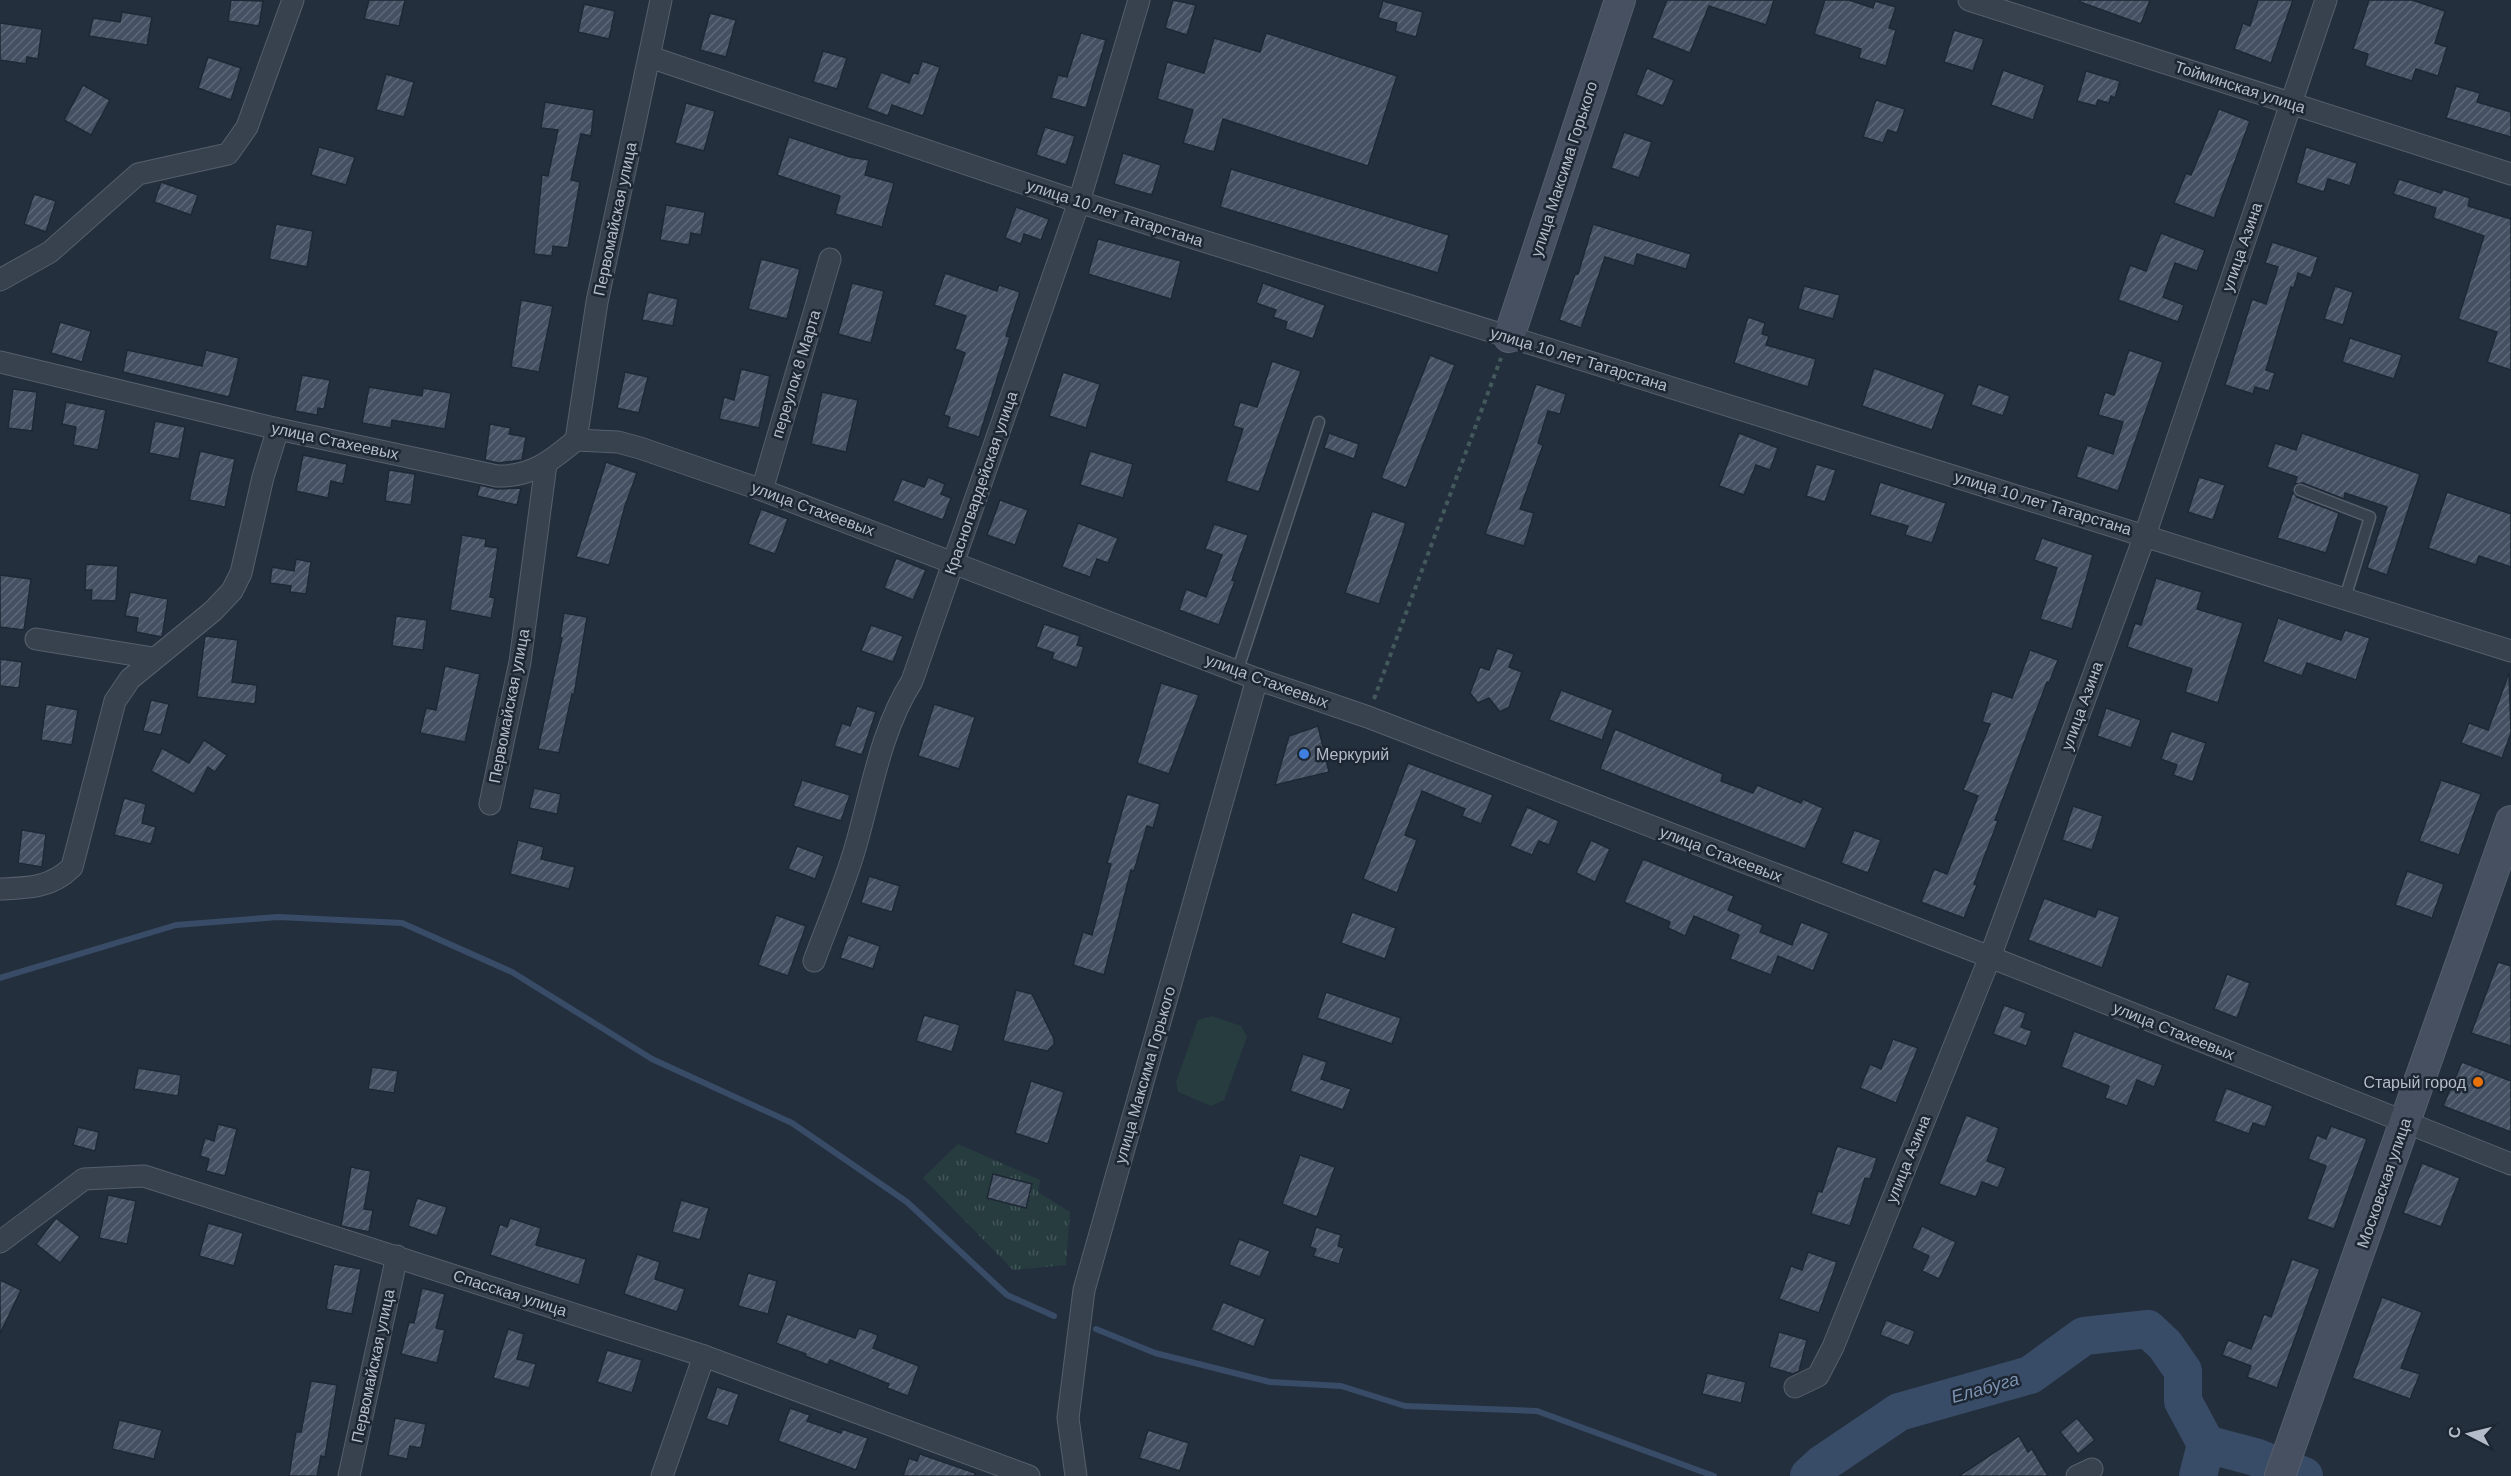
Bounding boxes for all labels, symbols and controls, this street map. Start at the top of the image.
street label: Тойминская улица [2172,58,2308,116]
street label: улица Максима Горького [1528,79,1600,259]
street label: Первомайская улица [590,141,640,297]
street label: улица 10 лет Татарстана [1025,176,1205,250]
street label: улица Азина [2219,200,2265,294]
street label: переулок 8 Марта [768,308,824,440]
street label: улица 10 лет Татарстана [1488,324,1670,394]
street label: Красногвардейская улица [942,389,1020,577]
street label: улица Стахеевых [270,419,400,463]
street label: улица 10 лет Татарстана [1952,468,2134,538]
street label: улица Стахеевых [749,479,877,539]
street label: Первомайская улица [486,627,532,785]
street label: улица Стахеевых [1203,651,1331,711]
street label: улица Азина [2058,659,2106,753]
place label: Меркурий [1316,746,1389,763]
marker: Меркурий [1297,747,1311,761]
street label: улица Стахеевых [1657,823,1785,885]
street label: улица Максима Горького [1112,984,1178,1166]
street label: улица Стахеевых [2111,999,2237,1063]
place label: Старый город [2363,1074,2467,1091]
marker: Старый город [2471,1075,2485,1089]
street label: улица Азина [1883,1113,1933,1205]
street label: Московская улица [2354,1116,2414,1250]
street label: Спасская улица [451,1267,569,1319]
street label: Первомайская улица [348,1288,398,1444]
water label: Елабуга [1949,1369,2021,1407]
north arrow [2439,1404,2499,1464]
text: С [2445,1425,2464,1439]

